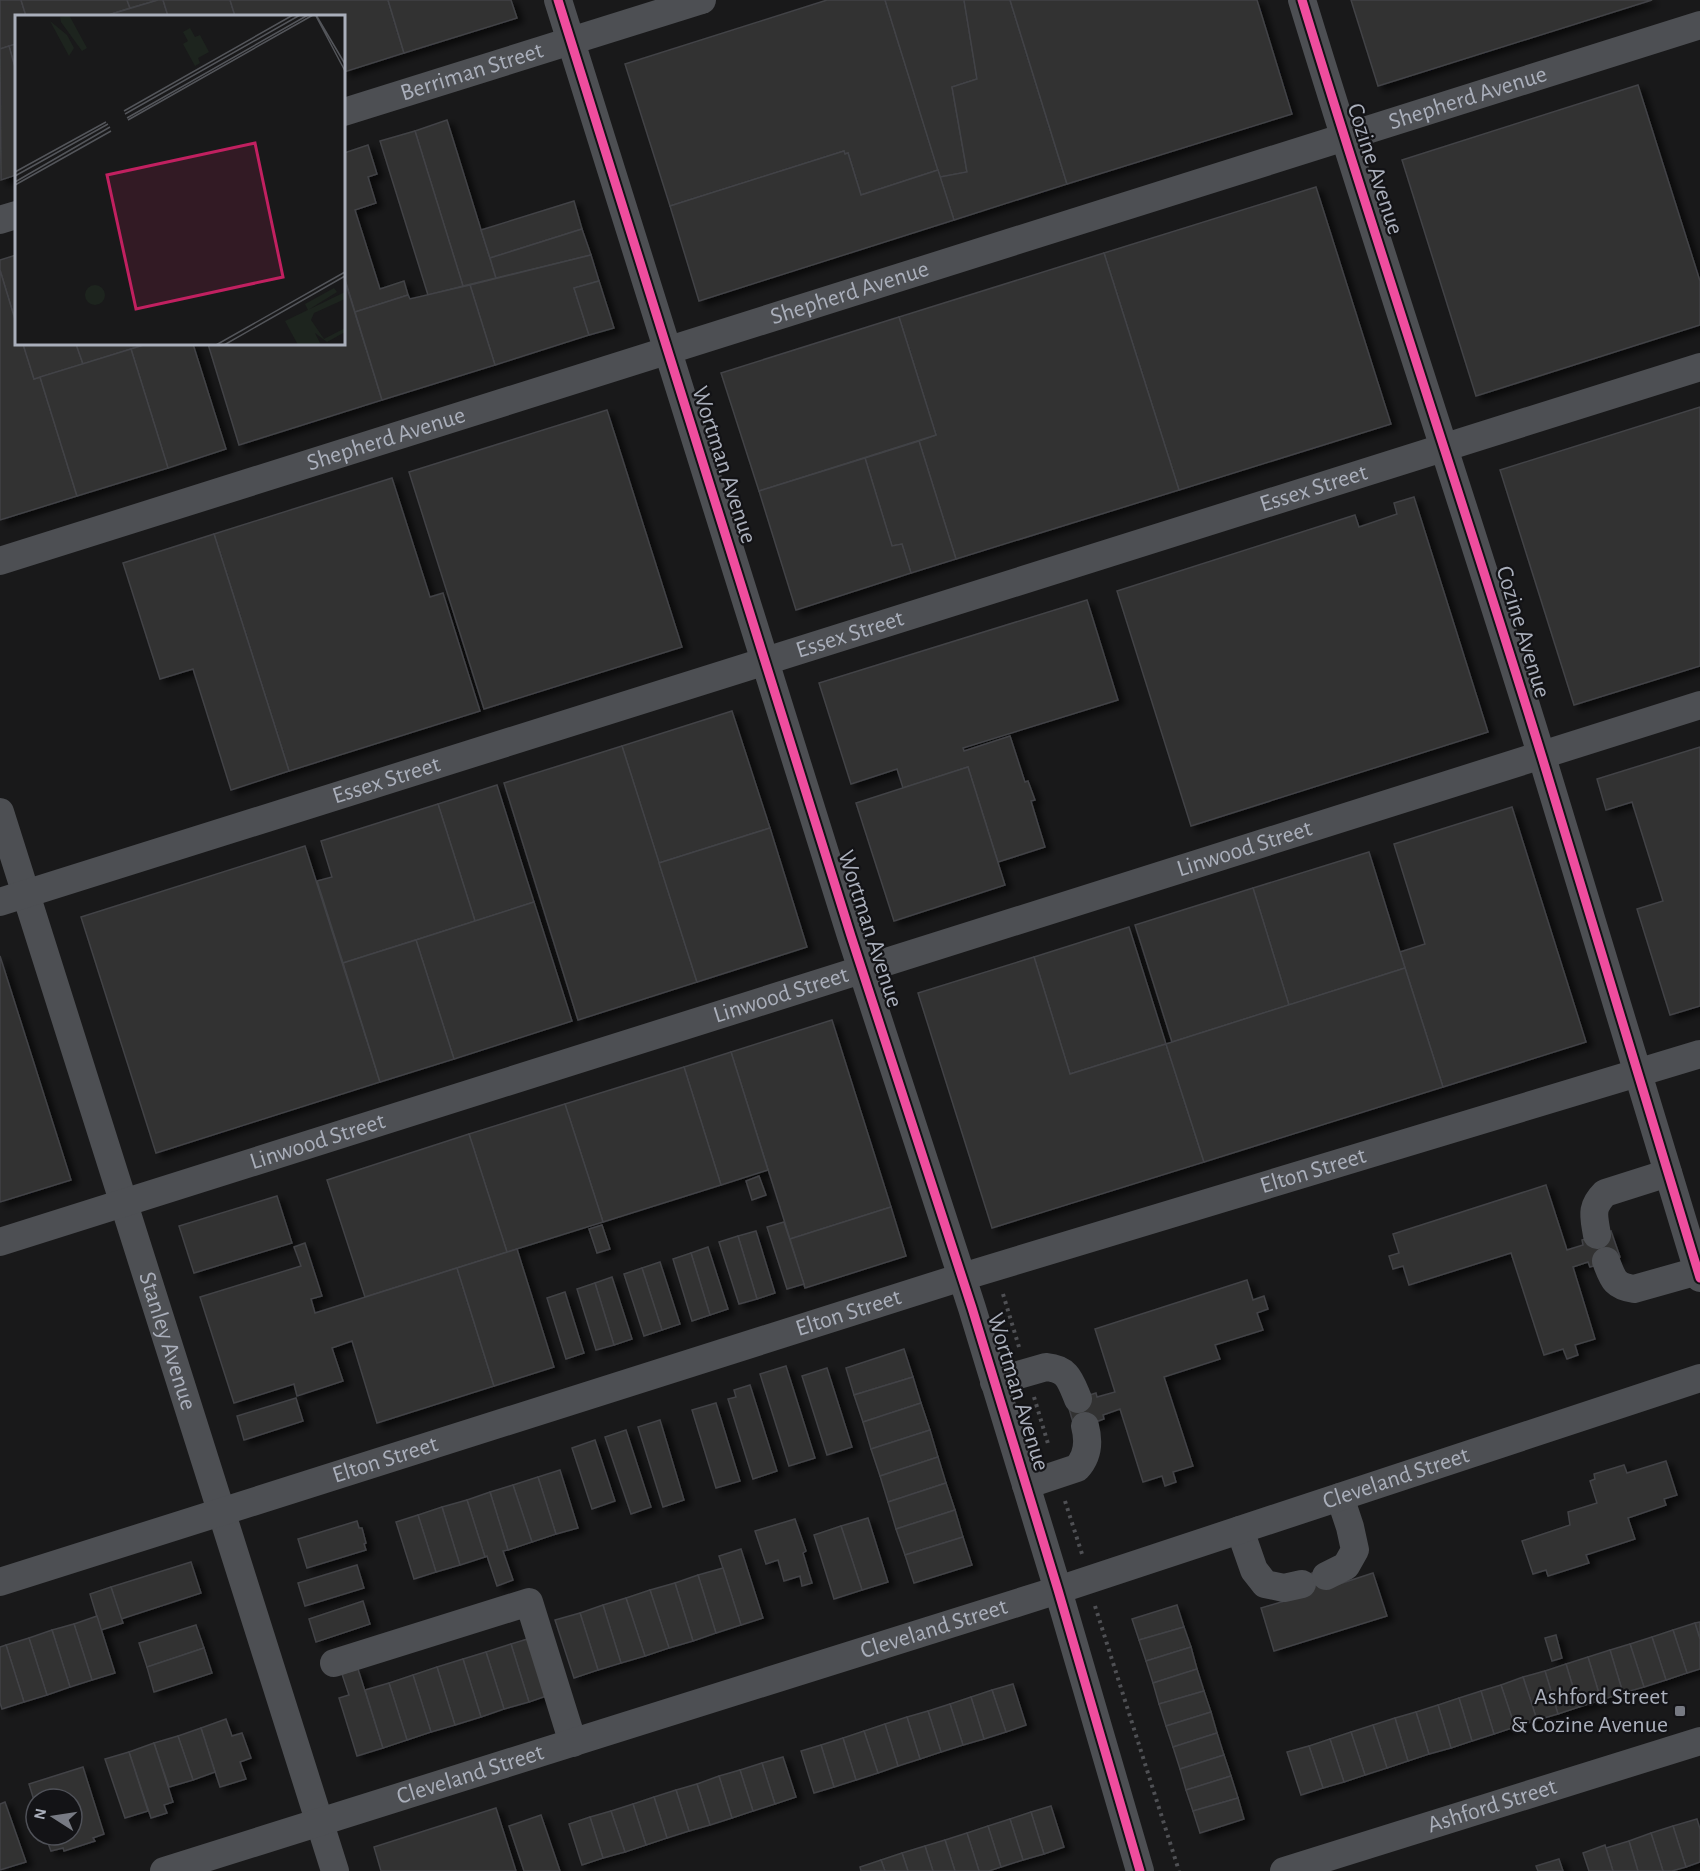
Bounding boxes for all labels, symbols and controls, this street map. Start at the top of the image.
inset map [15,15,345,345]
street label: Berriman Street [398,38,546,106]
street label: Shepherd Avenue [1386,62,1550,134]
street label: Cozine Avenue [1342,100,1408,238]
street label: Shepherd Avenue [768,257,932,329]
street label: Wortman Avenue [687,383,761,547]
street label: Shepherd Avenue [304,403,468,475]
street label: Essex Street [1257,460,1371,517]
street label: Cozine Avenue [1492,563,1554,701]
street label: Essex Street [793,606,907,663]
street label: Essex Street [330,752,443,809]
street label: Linwood Street [1174,816,1315,881]
street label: Wortman Avenue [833,847,907,1011]
street label: Linwood Street [711,963,852,1028]
street label: Linwood Street [247,1109,388,1174]
street label: Elton Street [1257,1144,1369,1198]
street label: Stanley Avenue [134,1269,200,1413]
street label: Elton Street [793,1285,904,1341]
street label: Wortman Avenue [983,1310,1053,1474]
street label: Elton Street [329,1432,441,1488]
street label: Cleveland Street [1320,1443,1472,1514]
street label: Cleveland Street [858,1595,1011,1663]
place label: Ashford Street & Cozine Avenue [1511,1685,1668,1737]
marker: Ashford Street & Cozine Avenue [1673,1704,1687,1718]
street label: Cleveland Street [394,1740,547,1809]
street label: Ashford Street [1425,1774,1560,1837]
north arrow [24,1787,84,1847]
text: N [31,1807,49,1821]

